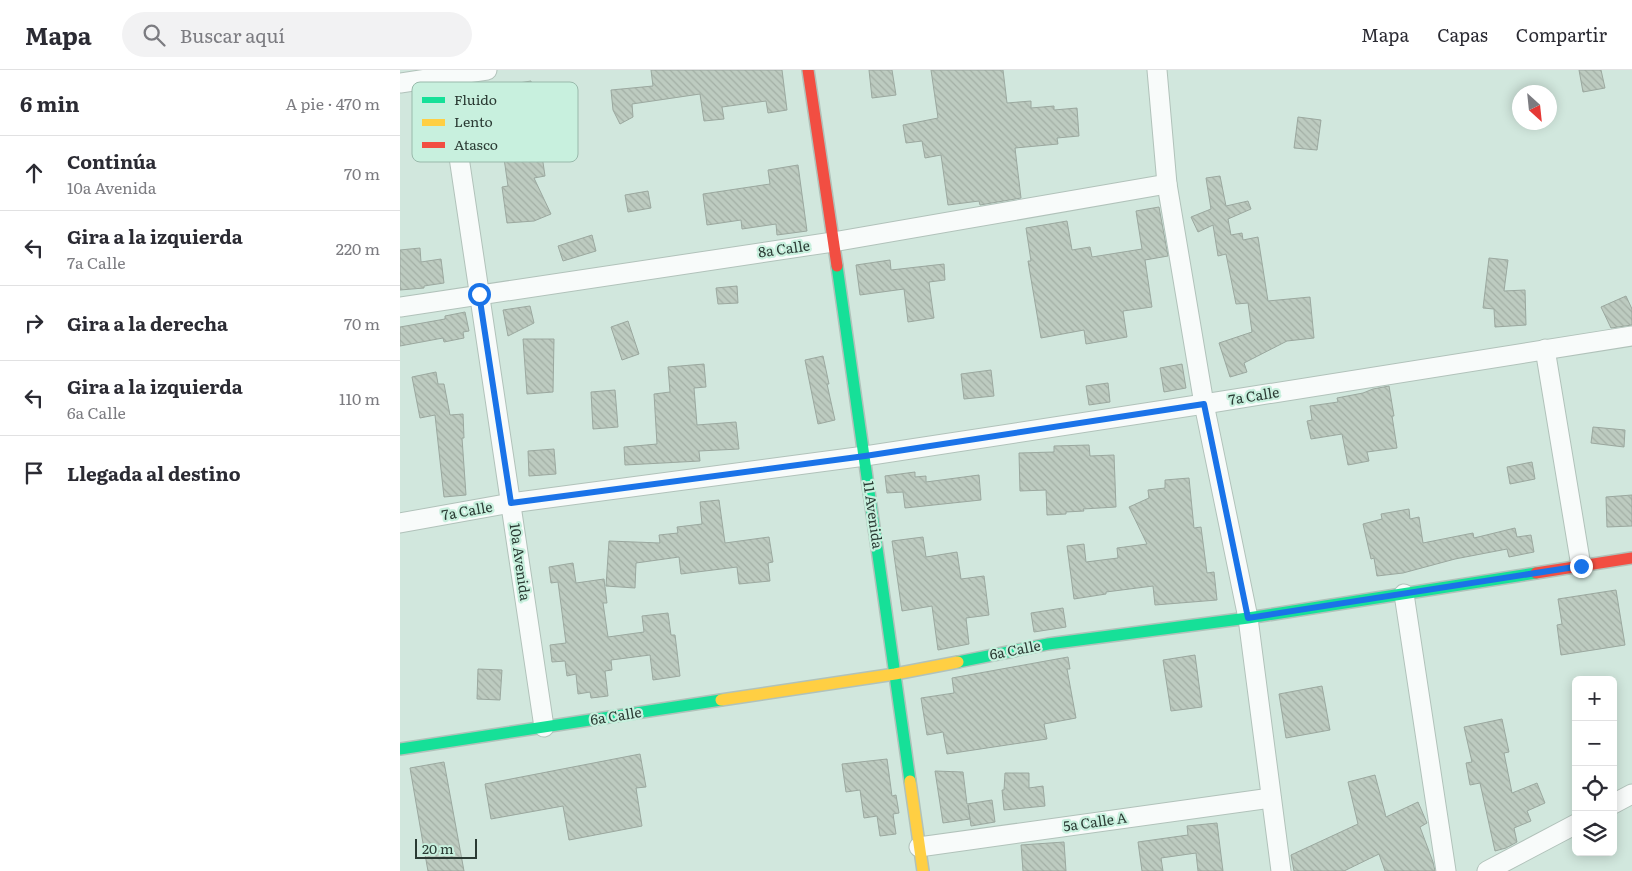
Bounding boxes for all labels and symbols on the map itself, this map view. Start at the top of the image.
legend [412,82,578,162]
north arrow [1512,85,1557,130]
text: Fluido [454,89,497,109]
text: Lento [454,111,493,131]
text: Atasco [454,134,498,154]
street label: 8a Calle [757,235,811,262]
route start [468,283,491,306]
street label: 7a Calle [1227,381,1281,409]
street label: 11 Avenida [859,480,889,551]
street label: 7a Calle [440,496,494,524]
street label: 10a Avenida [506,522,536,602]
route end [1570,555,1593,578]
street label: 6a Calle [988,634,1042,664]
street label: 6a Calle [589,701,643,729]
street label: 5a Calle A [1062,807,1129,835]
scale bar [415,836,478,859]

